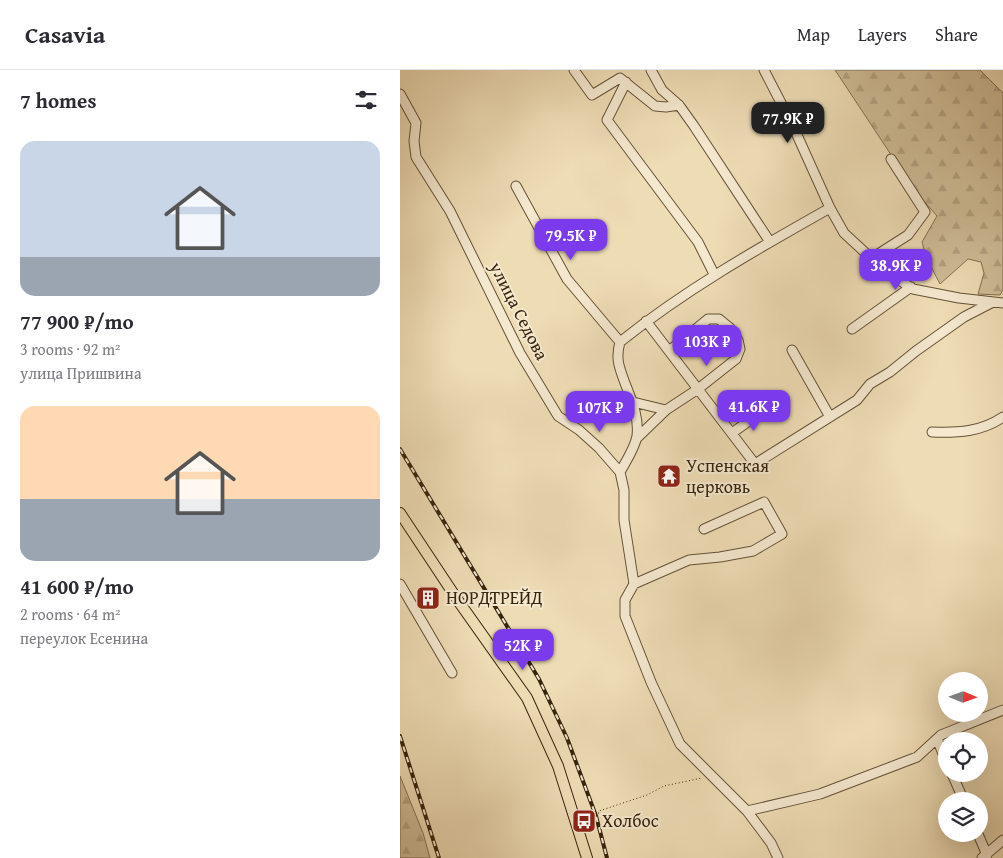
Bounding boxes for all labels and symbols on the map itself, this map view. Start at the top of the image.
pin: 77.9K ₽ [742,102,834,144]
pin: 79.5K ₽ [525,218,617,261]
pin: 38.9K ₽ [850,248,942,291]
street label: улица Седова [483,256,556,365]
pin: 103K ₽ [666,324,748,367]
pin: 107K ₽ [559,390,641,433]
pin: 41.6K ₽ [708,390,800,432]
place label: Успенская церковь [686,452,769,500]
temple icon: Успенская церковь [656,463,682,489]
place label: НОРДТРЕЙД [446,584,543,611]
building icon: НОРДТРЕЙД [415,585,441,611]
pin: 52K ₽ [488,628,558,671]
north arrow [938,672,988,722]
place label: Холбос [602,807,659,834]
bus stop icon: Холбос [571,808,597,834]

